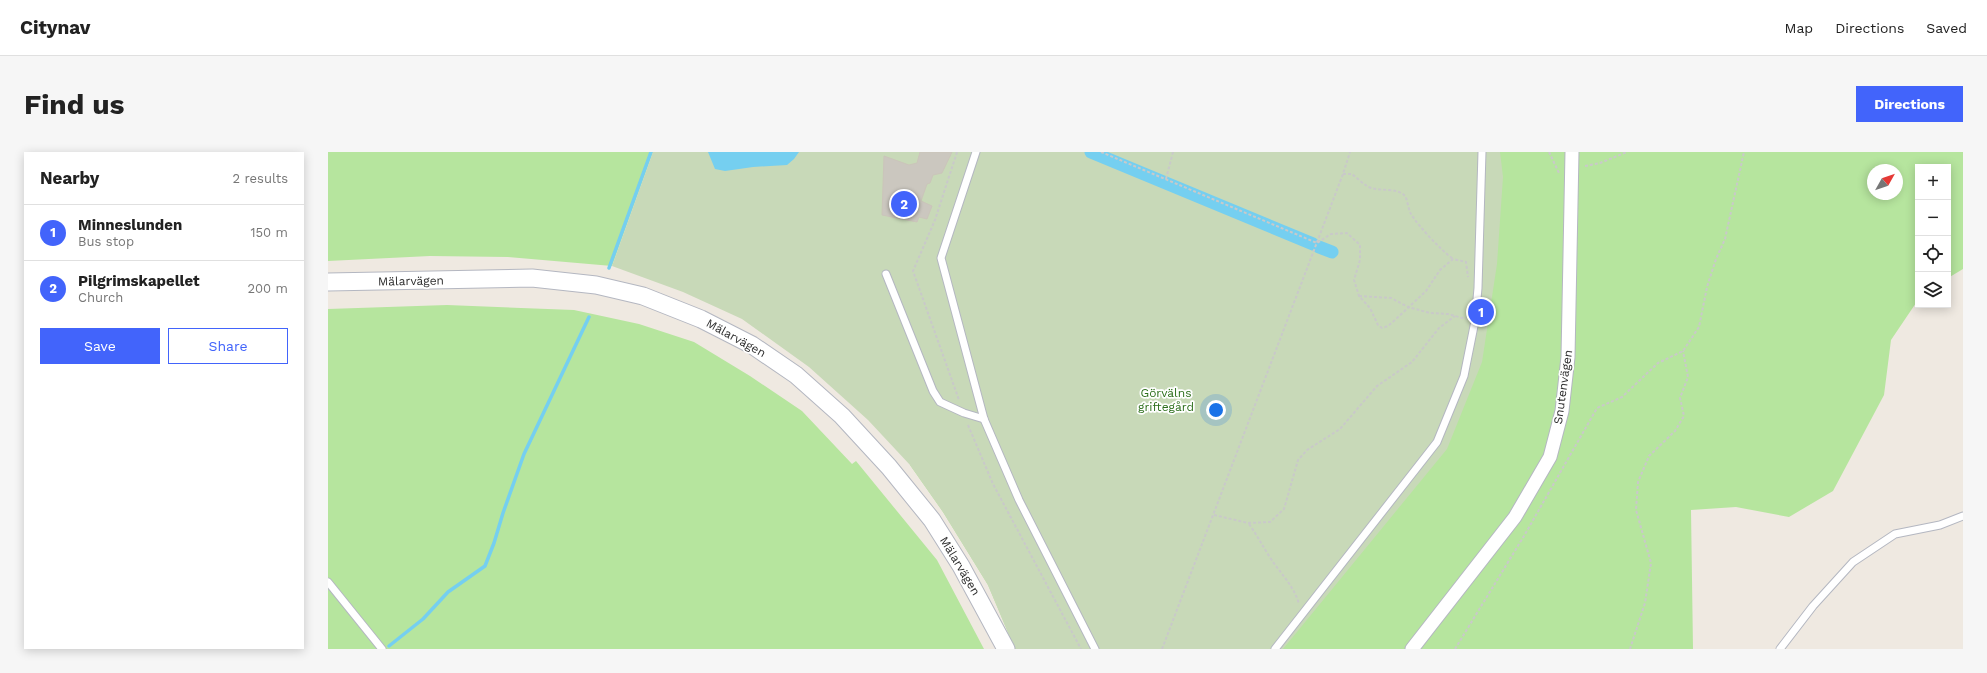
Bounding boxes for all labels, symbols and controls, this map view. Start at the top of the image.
text: Citynav [20,16,91,39]
text: Map [1785,20,1813,36]
text: Directions [1835,20,1904,36]
text: Saved [1926,20,1967,36]
button: Directions [1856,86,1963,122]
text: Find us [24,88,124,121]
north arrow [1867,164,1903,200]
map controls [1915,164,1951,308]
button: + [1915,164,1951,200]
text: Nearby [40,168,99,188]
text: 2 results [233,171,288,186]
pin: 2 [891,189,917,219]
button: − [1915,200,1951,236]
text: Minneslunden [78,216,182,234]
text: 1 [50,225,56,240]
text: 150 m [250,225,288,240]
text: Bus stop [78,234,134,249]
button: locate [1915,236,1951,272]
text: Pilgrimskapellet [78,272,200,290]
button: layers [1915,272,1951,308]
street label: Mälarvägen [378,273,444,289]
text: 2 [49,281,57,296]
text: 200 m [247,281,288,296]
text: Church [78,290,123,305]
pin: 1 [1468,297,1494,327]
street label: Mälarvägen [704,316,768,360]
button: Save [40,328,160,364]
button: Share [168,328,288,364]
street label: Snutenvägen [1551,349,1575,425]
park label: Görvälns griftegård [1138,386,1194,414]
your location [1206,400,1226,420]
street label: Mälarvägen [937,534,983,598]

